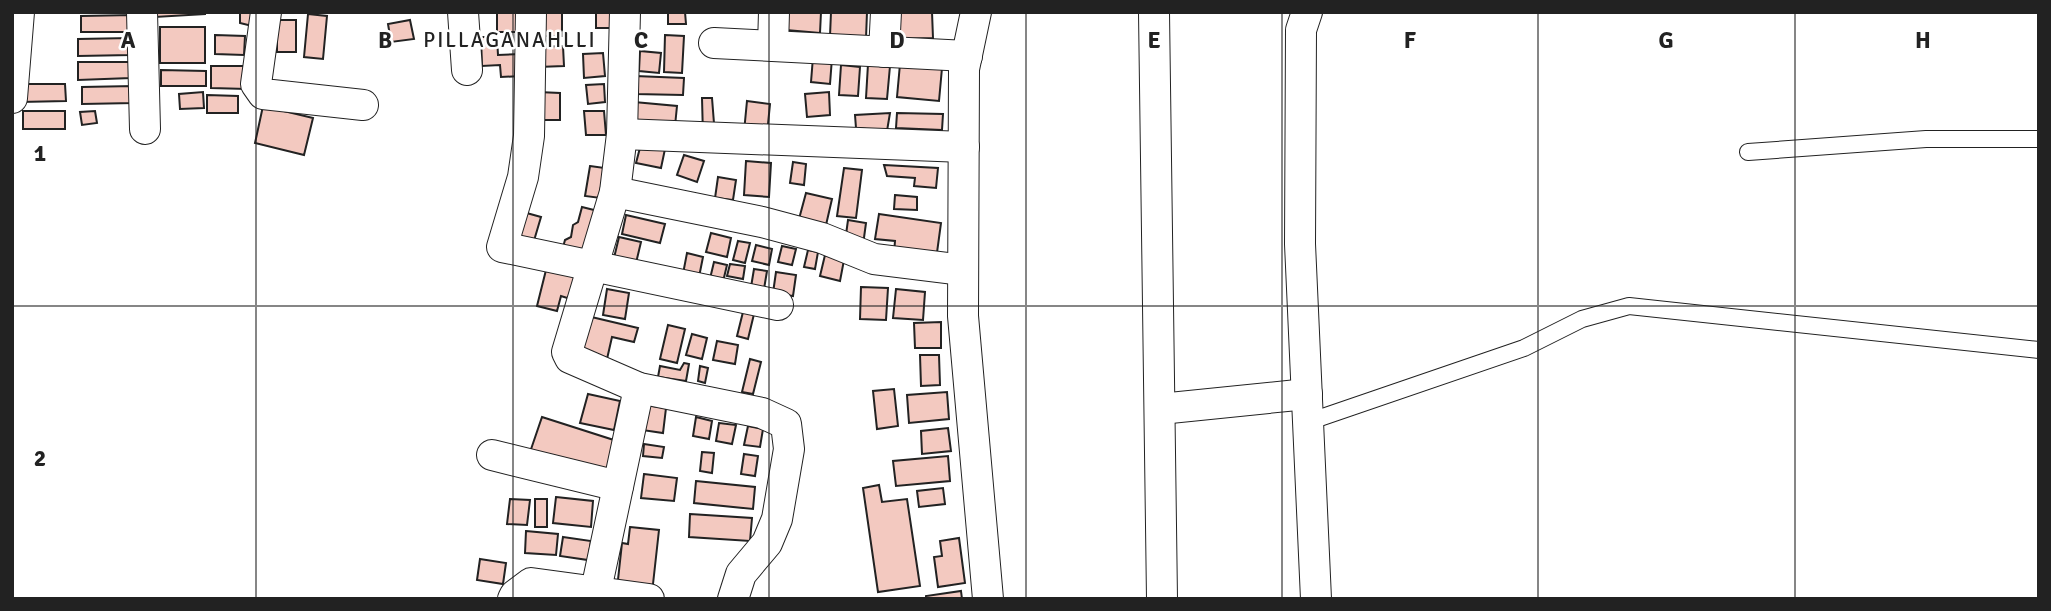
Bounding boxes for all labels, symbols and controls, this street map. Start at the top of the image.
text: A [121,26,136,55]
text: B [378,26,392,55]
text: C [634,26,648,55]
text: D [889,26,905,55]
text: E [1147,26,1161,55]
text: F [1404,26,1416,55]
text: G [1658,26,1674,55]
text: H [1915,26,1931,55]
district label: PILLAGANAHLLI [423,27,597,53]
text: 1 [34,139,46,168]
text: 2 [34,444,46,473]

